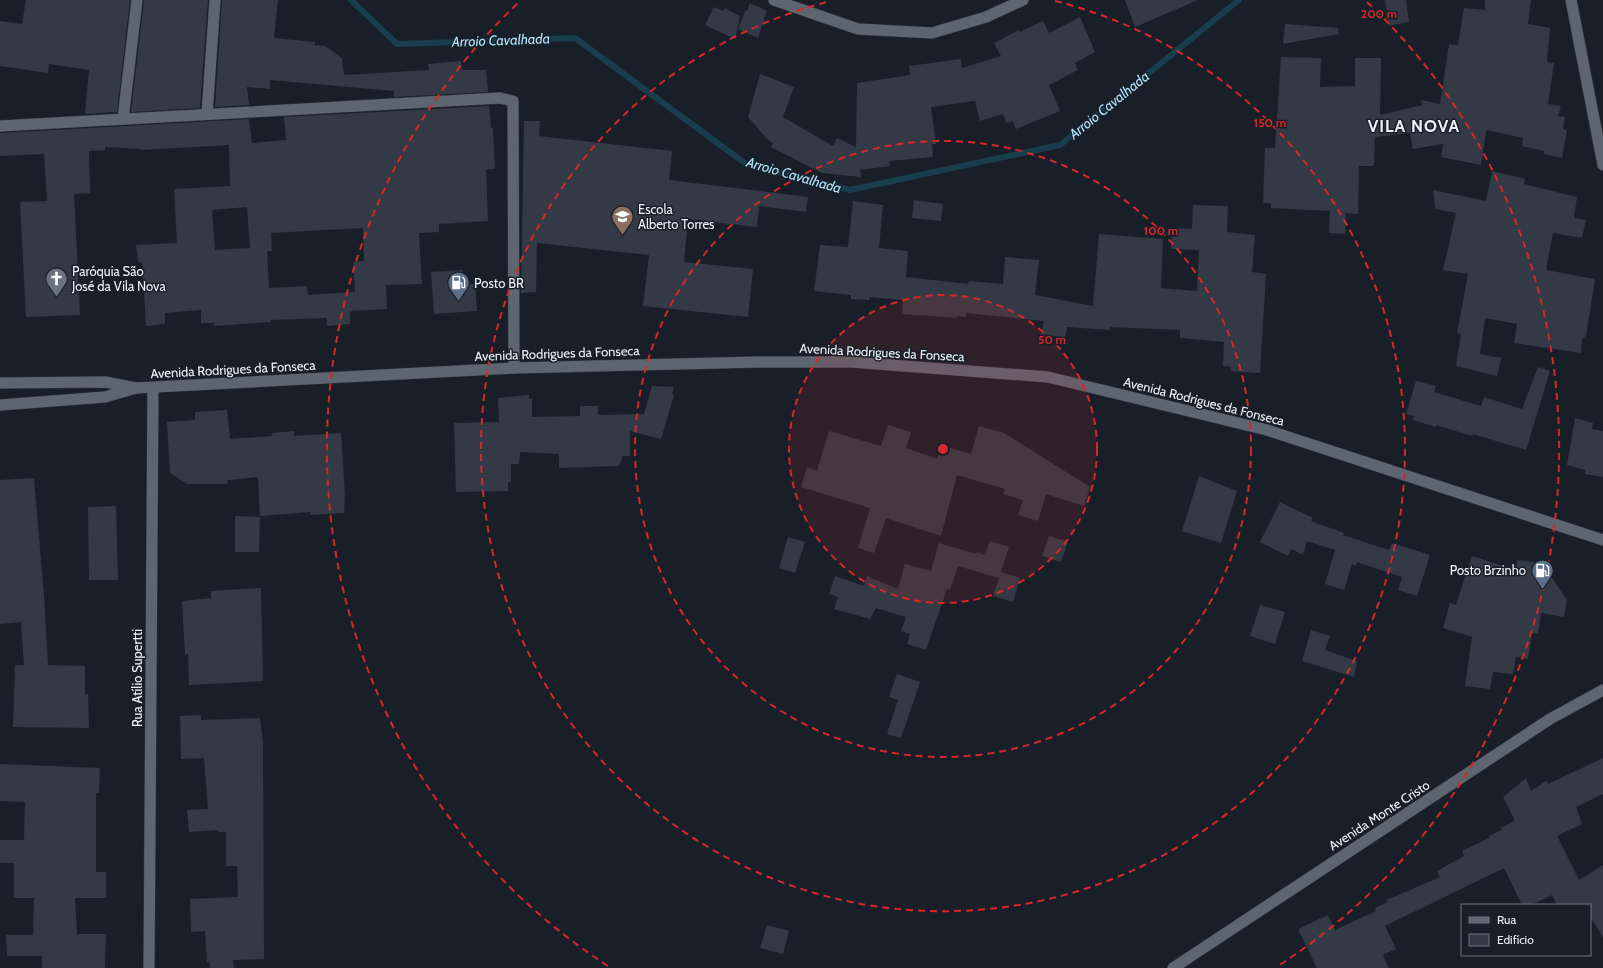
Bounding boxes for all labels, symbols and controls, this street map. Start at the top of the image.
text: 200 m [1361,6,1397,21]
water label: Arroio Cavalhada [451,29,550,51]
water label: Arroio Cavalhada [1064,67,1153,144]
text: 150 m [1254,115,1286,130]
district label: VILA NOVA [1368,116,1460,136]
water label: Arroio Cavalhada [743,153,844,197]
place label: Escola Alberto Torres [638,201,715,232]
school or university icon: Escola Alberto Torres [609,203,635,236]
text: 100 m [1144,223,1178,238]
place label: Paróquia São José da Vila Nova [71,263,166,294]
church icon: Paróquia São José da Vila Nova [43,265,69,298]
fuel station icon: Posto BR [446,270,472,303]
place label: Posto BR [474,275,524,291]
text: 50 m [1038,332,1066,347]
street label: Avenida Rodrigues da Fonseca [799,340,966,364]
street label: Avenida Rodrigues da Fonseca [474,342,641,364]
street label: Avenida Rodrigues da Fonseca [150,357,317,381]
street label: Avenida Rodrigues da Fonseca [1122,373,1287,429]
centre of rings [936,442,950,456]
fuel station icon: Posto Brzinho [1529,557,1555,590]
place label: Posto Brzinho [1450,562,1526,578]
street label: Rua Atílio Supertti [129,629,145,727]
street label: Avenida Monte Cristo [1326,776,1432,854]
legend [1461,904,1591,956]
text: Rua [1497,912,1516,927]
text: Edifício [1497,932,1534,947]

